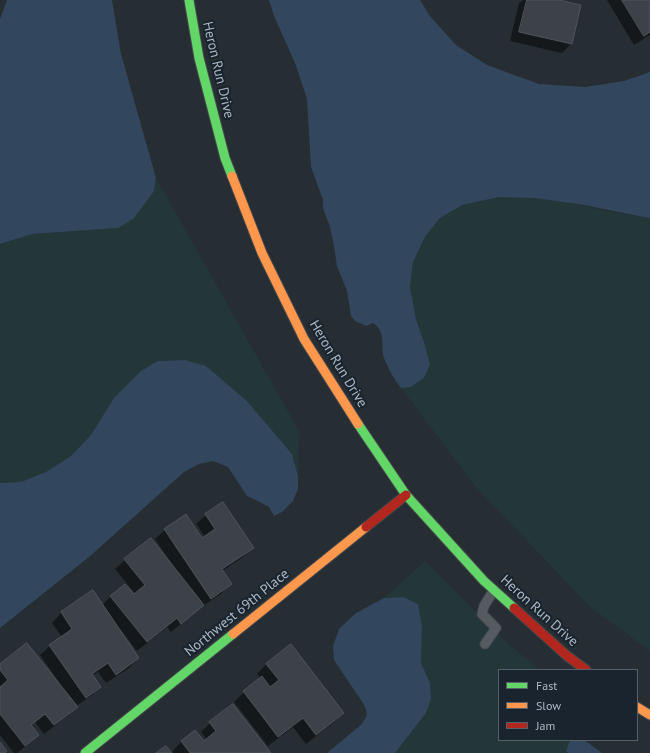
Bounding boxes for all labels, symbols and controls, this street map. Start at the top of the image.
street label: Heron Run Drive [199,20,237,120]
street label: Heron Run Drive [305,317,371,411]
street label: Northwest 69th Place [181,566,293,660]
street label: Heron Run Drive [497,572,581,650]
legend [498,669,638,741]
text: Fast [536,678,557,693]
text: Slow [536,698,561,713]
text: Jam [536,718,555,733]

